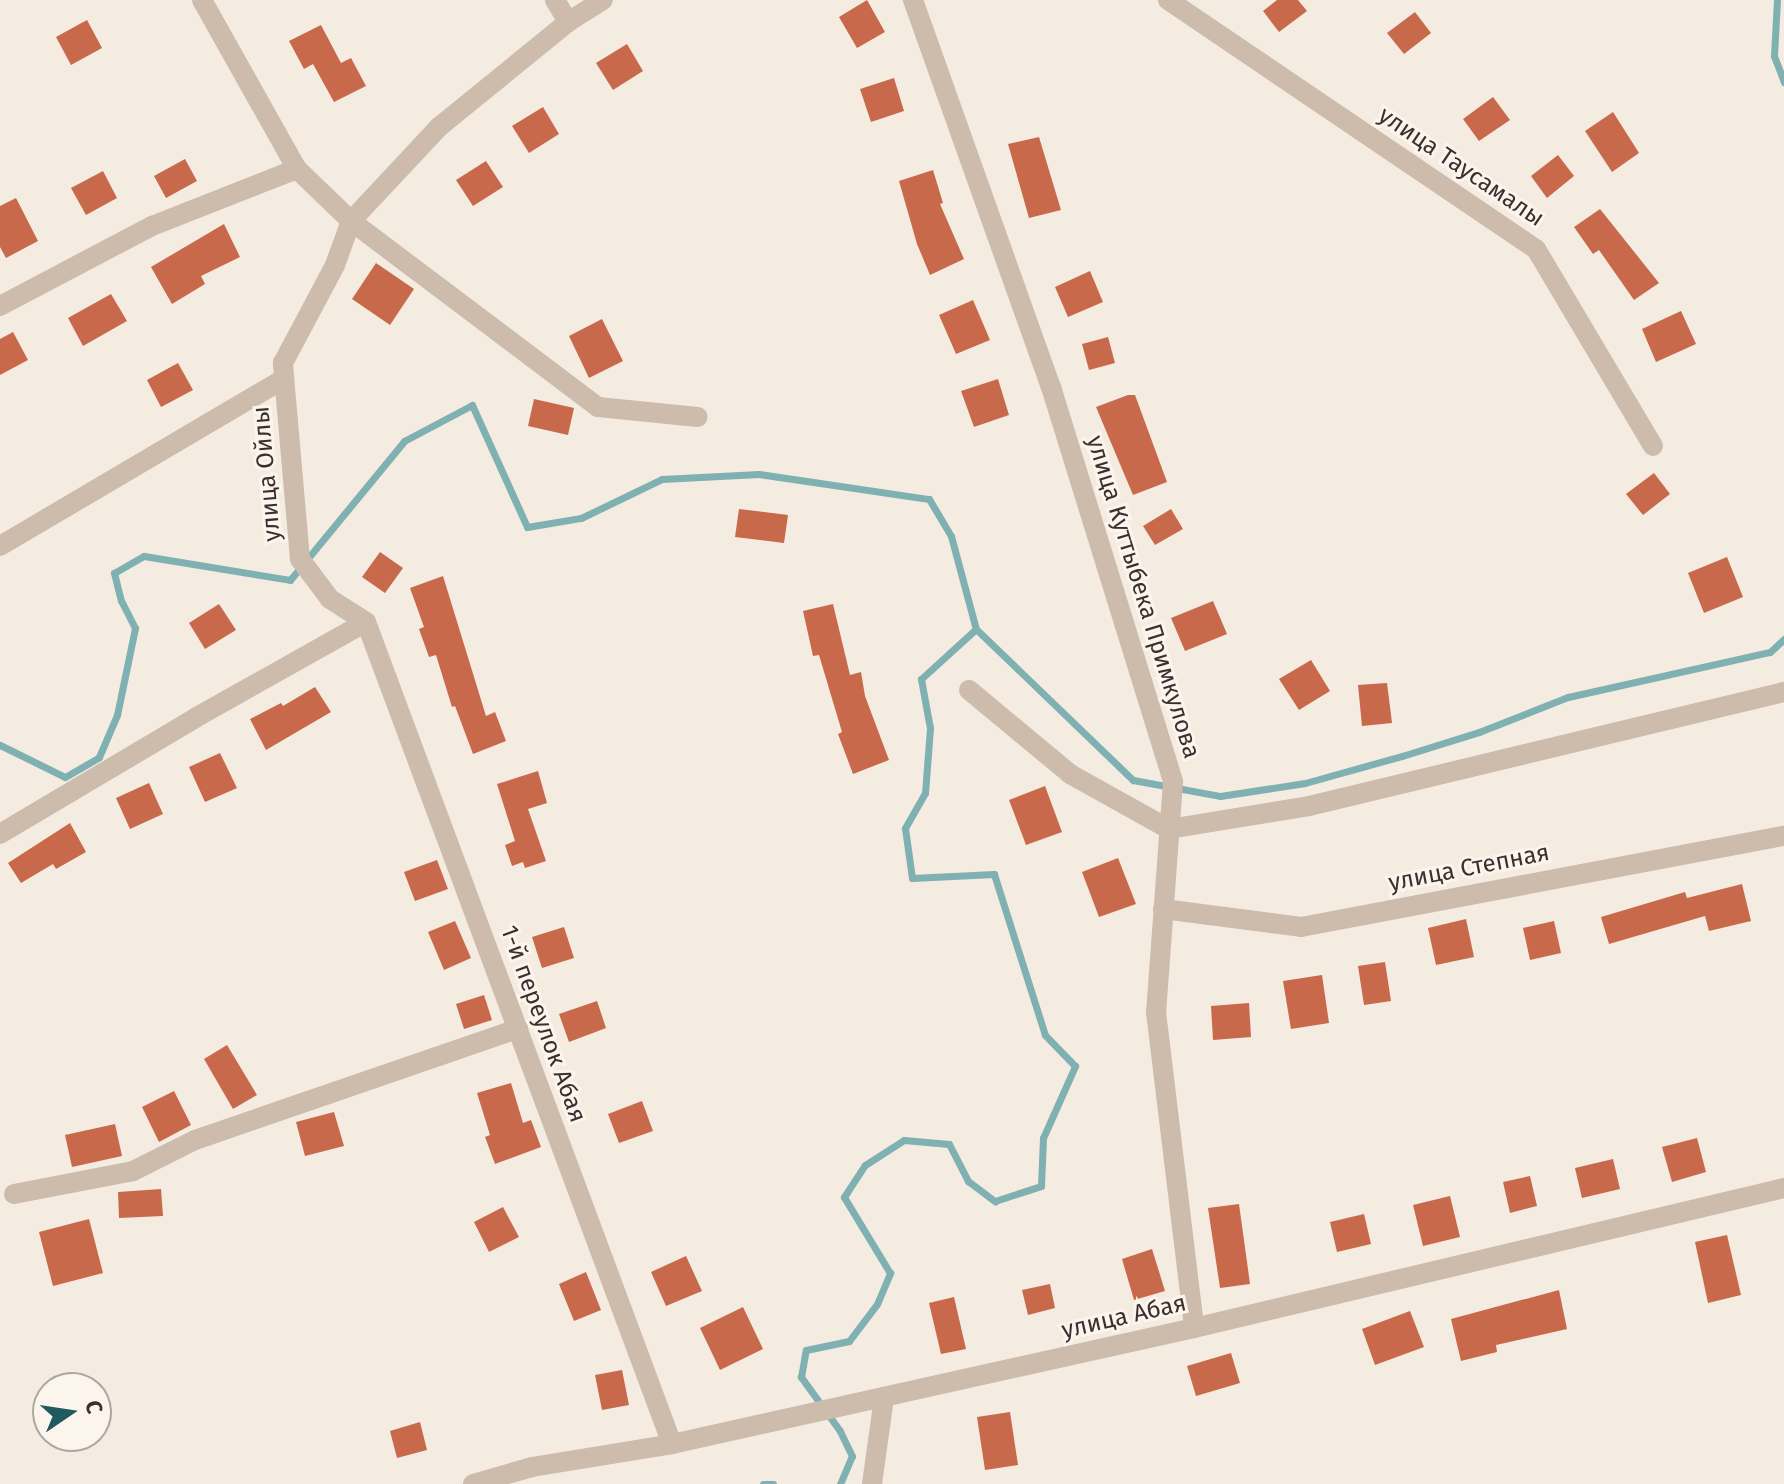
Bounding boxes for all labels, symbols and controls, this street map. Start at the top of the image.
street label: улица Таусамалы [1373,101,1549,233]
street label: улица Ойлы [247,405,287,543]
street label: улица Куттыбека Примкулова [1080,432,1206,762]
street label: улица Степная [1386,838,1552,898]
street label: 1-й переулок Абая [494,922,592,1126]
street label: улица Абая [1059,1289,1189,1345]
north arrow [32,1372,112,1452]
text: С [79,1398,109,1416]

